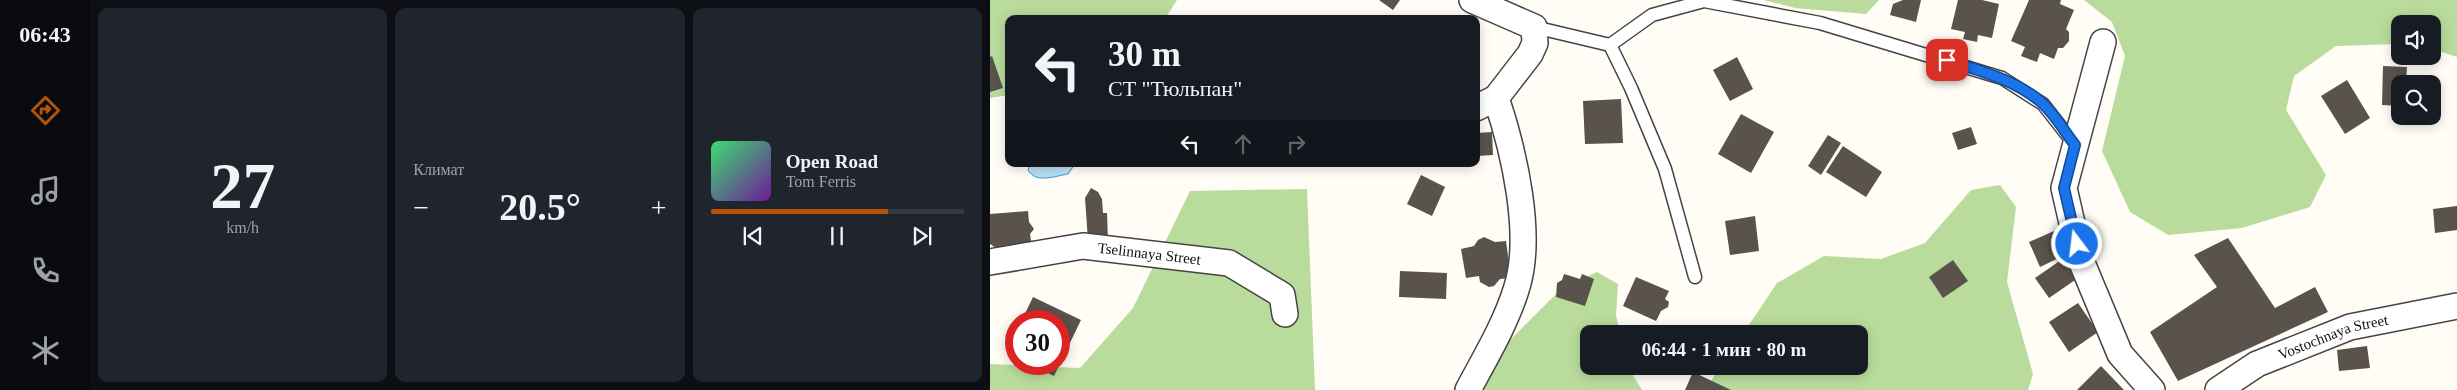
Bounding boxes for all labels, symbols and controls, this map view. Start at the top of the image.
map controls [2391,15,2441,125]
button: sound [2391,15,2441,65]
text: 06:43 [19,22,71,47]
icon: left [1025,35,1090,100]
text: 30 m [1108,35,1181,74]
pin [1926,39,1968,81]
icon: arrive [1933,46,1961,74]
button: search [2391,75,2441,125]
text: СТ "Тюльпан" [1108,76,1242,101]
icon: directions [28,93,63,128]
icon: left [1176,130,1204,158]
icon: ahead [1229,130,1257,158]
icon: right [1282,130,1310,158]
text: 27 [210,150,275,222]
text: Open Road [786,151,878,172]
text: Климат [413,161,464,178]
icon: music [28,173,63,208]
text: Tom Ferris [786,173,856,190]
text: 20.5° [499,186,581,228]
text: − [413,192,429,223]
text: + [651,192,667,223]
position arrow [2050,217,2102,269]
text: km/h [226,219,259,236]
icon: previous [739,222,767,250]
icon: pause [823,222,851,250]
icon: next [908,222,936,250]
street label: Tselinnaya Street [1097,240,1202,268]
icon: phone [28,253,63,288]
speed limit sign: 30 [1005,310,1070,375]
street label: Vostochnaya Street [2276,312,2390,363]
icon: climate [28,333,63,368]
text: 06:44 · 1 мин · 80 m [1642,339,1806,360]

